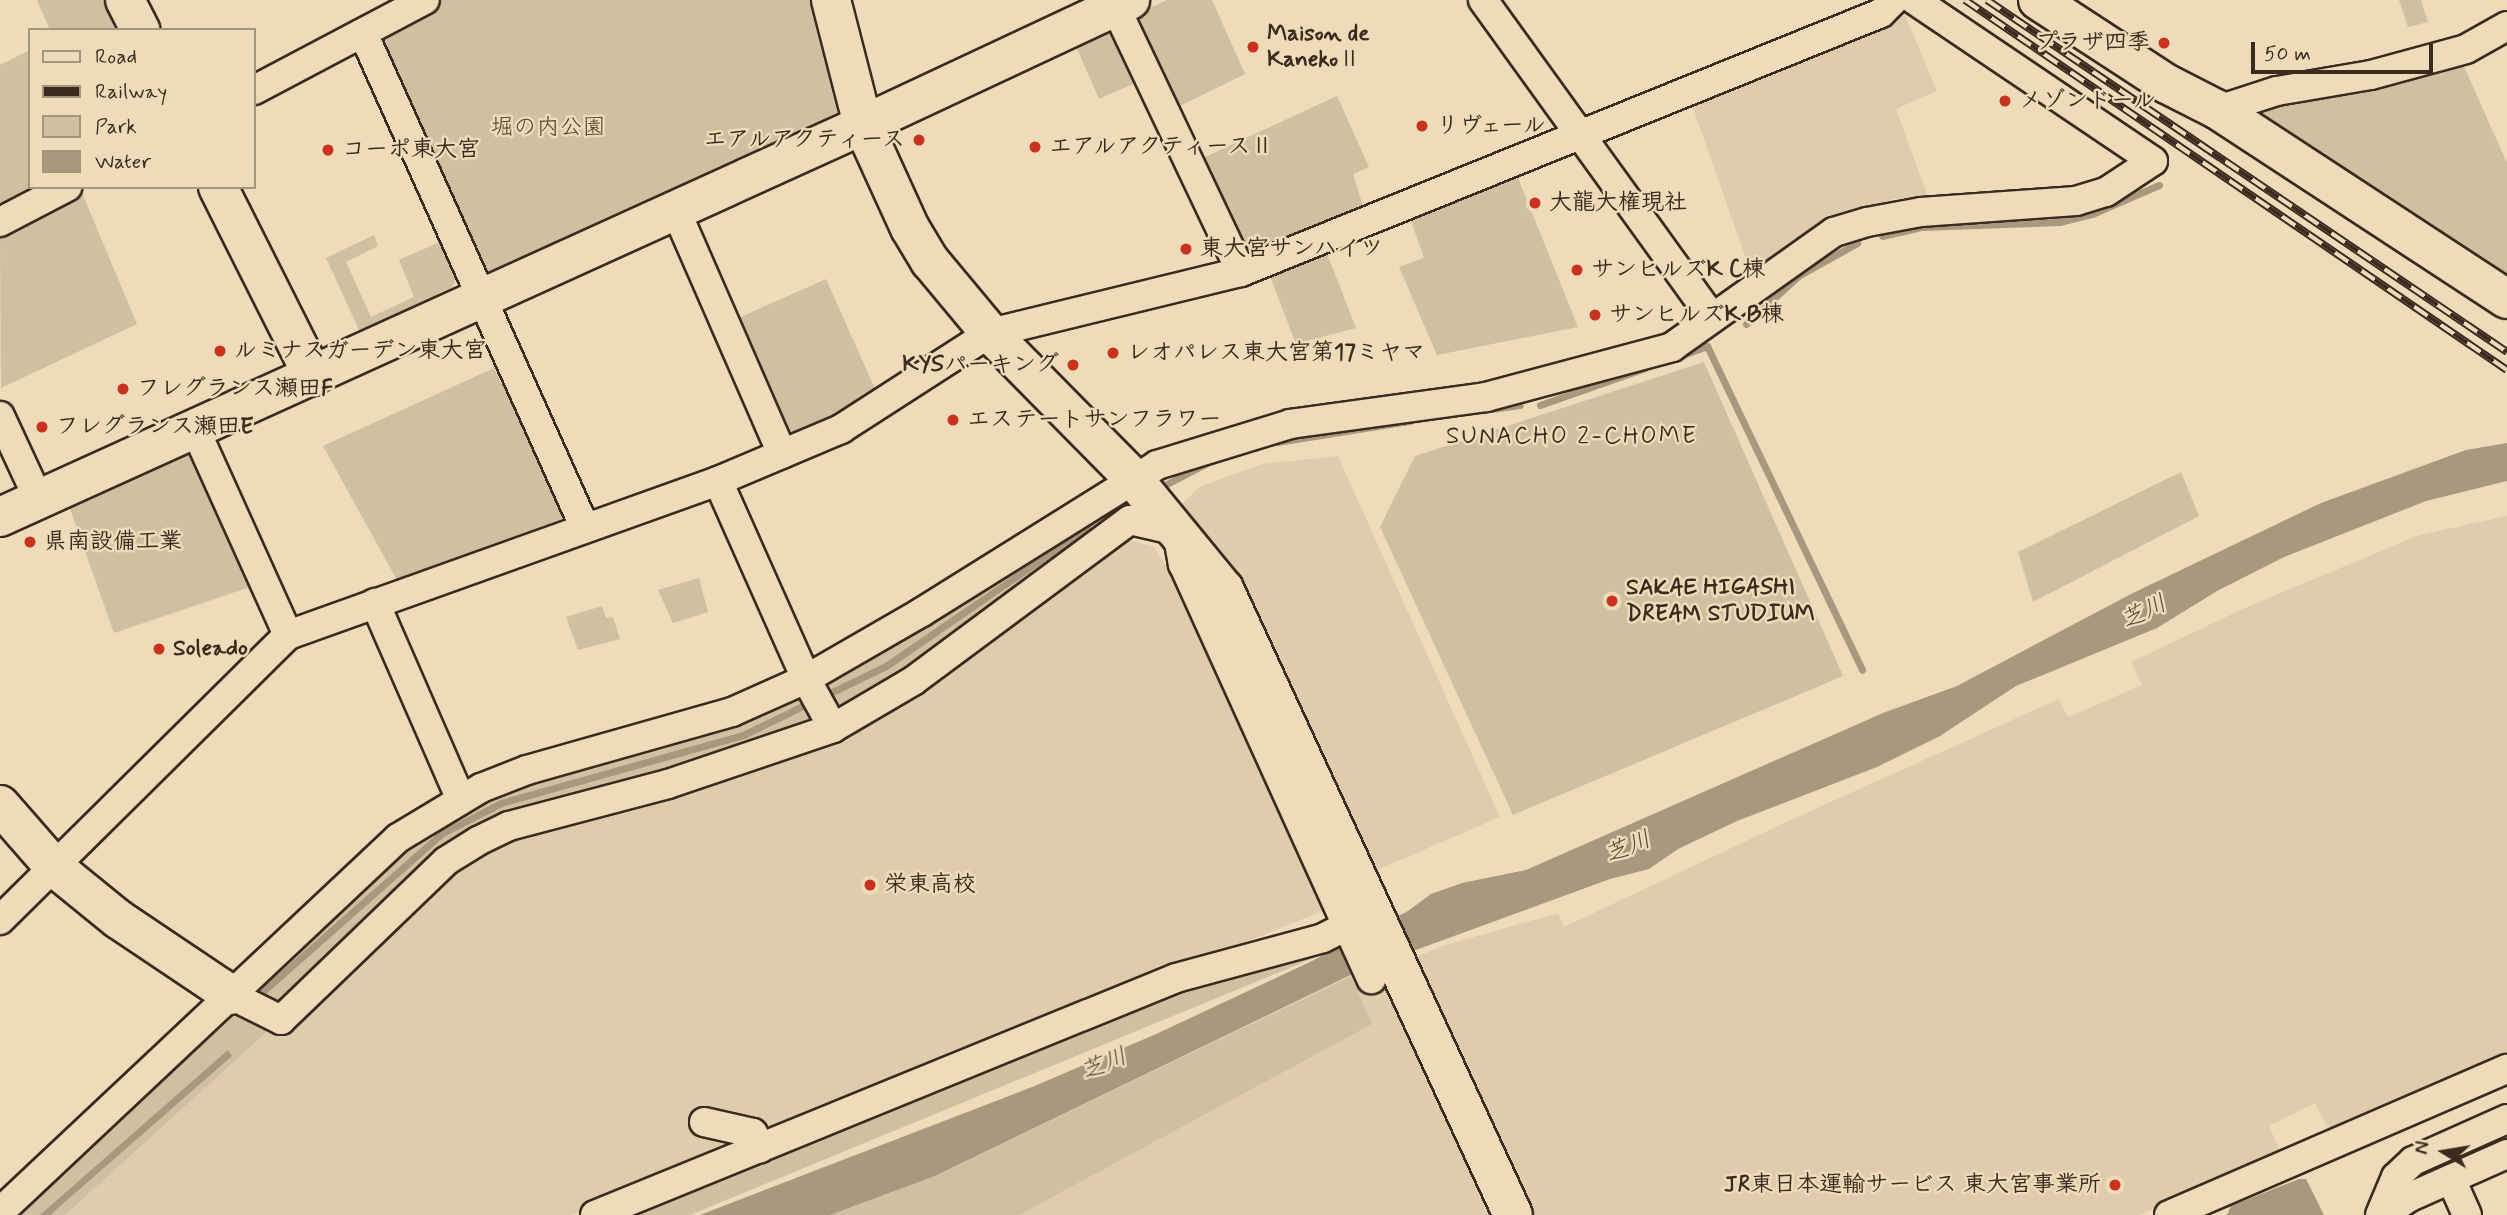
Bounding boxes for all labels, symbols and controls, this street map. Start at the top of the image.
place label: Maison de KanekoⅡ [1267,20,1370,74]
legend [28,28,256,189]
scale bar [2255,28,2437,72]
place label: プラザ四季 [2035,29,2150,57]
marker: プラザ四季 [2156,35,2172,51]
marker: Maison de KanekoⅡ [1245,39,1261,55]
text: 50 m [2264,40,2311,68]
text: Road [95,43,137,71]
text: Railway [95,78,167,106]
place label: メゾンドール [2019,87,2157,115]
marker: メゾンドール [1997,93,2013,109]
place label: リヴェール [1436,112,1550,140]
text: Park [95,113,137,141]
park label: 堀の内公園 [491,114,605,142]
marker: リヴェール [1414,118,1430,134]
place label: エアルアクティース [698,126,905,154]
marker: エアルアクティース [911,132,927,148]
place label: エアルアクティースⅡ [1049,133,1279,161]
place label: コーポ東大宮 [342,136,480,164]
marker: エアルアクティースⅡ [1027,139,1043,155]
marker: コーポ東大宮 [320,142,336,158]
text: Water [95,148,151,176]
place label: 大龍大権現社 [1549,189,1687,217]
marker: 大龍大権現社 [1527,195,1543,211]
place label: 東大宮サンハイツ [1200,235,1384,263]
marker: 東大宮サンハイツ [1178,241,1194,257]
place label: サンヒルズK C棟 [1591,256,1768,284]
marker: サンヒルズK C棟 [1569,262,1585,278]
place label: サンヒルズK B棟 [1609,301,1784,329]
marker: サンヒルズK B棟 [1587,307,1603,323]
place label: ルミナスガーデン東大宮 [234,337,487,365]
place label: レオパレス東大宮第17ミヤマ [1127,339,1425,367]
marker: ルミナスガーデン東大宮 [212,343,228,359]
marker: レオパレス東大宮第17ミヤマ [1105,345,1121,361]
place label: KYSパーキング [902,351,1059,379]
marker: KYSパーキング [1065,357,1081,373]
place label: フレグランス瀬田F [137,375,333,403]
marker: フレグランス瀬田F [115,381,131,397]
place label: エステートサンフラワー [967,406,1220,434]
marker: エステートサンフラワー [945,412,961,428]
place label: フレグランス瀬田E [56,413,253,441]
marker: フレグランス瀬田E [34,419,50,435]
district label: SUNACHO 2-CHOME [1450,423,1694,451]
place label: 県南設備工業 [44,528,182,556]
marker: 県南設備工業 [22,534,38,550]
place label: SAKAE HIGASHI DREAM STUDIUM [1626,574,1815,628]
water label: 芝川 [2116,590,2172,636]
marker: SAKAE HIGASHI DREAM STUDIUM [1604,593,1620,609]
place label: Soleado [173,635,248,663]
marker: Soleado [151,641,167,657]
water label: 芝川 [1600,825,1656,871]
place label: 栄東高校 [884,871,976,899]
marker: 栄東高校 [862,877,878,893]
water label: 芝川 [1076,1043,1132,1087]
north arrow [2409,1117,2479,1187]
text: N [2409,1139,2436,1156]
place label: JR東日本運輸サービス 東大宮事業所 [1724,1171,2101,1199]
marker: JR東日本運輸サービス 東大宮事業所 [2107,1177,2123,1193]

